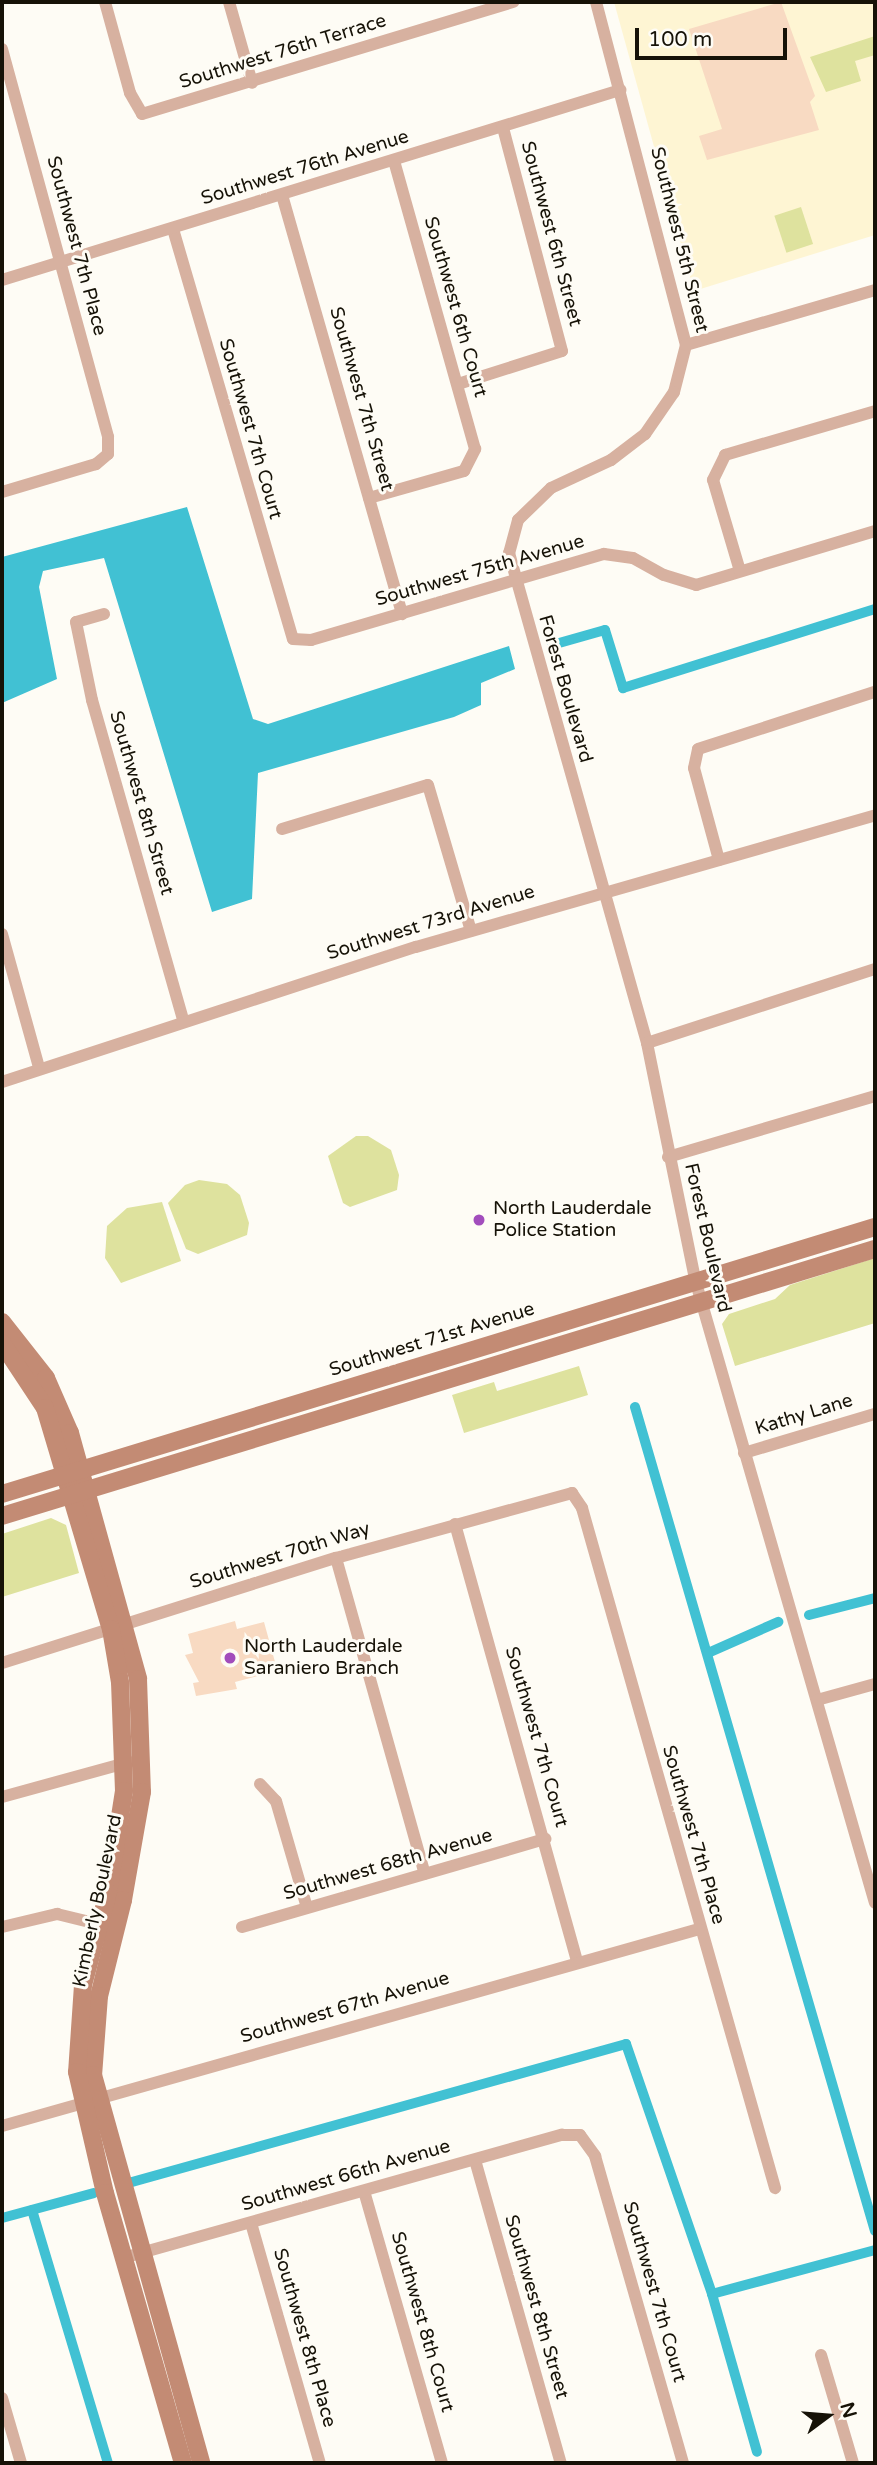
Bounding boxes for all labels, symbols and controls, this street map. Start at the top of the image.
street label: Southwest 76th Terrace [177,10,389,94]
scale bar [639,14,791,58]
text: 100 m [648,27,712,52]
street label: Southwest 76th Avenue [198,126,412,210]
street label: Southwest 6th Street [515,139,587,329]
street label: Southwest 5th Street [645,145,713,335]
street label: Southwest 7th Place [41,154,111,338]
street label: Southwest 6th Court [418,214,492,400]
street label: Southwest 7th Street [324,304,398,494]
street label: Southwest 7th Court [213,336,287,522]
street label: Southwest 75th Avenue [373,530,587,612]
street label: Forest Boulevard [533,613,597,765]
street label: Southwest 8th Street [104,708,178,898]
street label: Southwest 73rd Avenue [324,880,538,966]
street label: Forest Boulevard [679,1161,735,1315]
place label: North Lauderdale Police Station [493,1198,652,1242]
marker: North Lauderdale Police Station [471,1212,487,1228]
street label: Southwest 71st Avenue [327,1298,537,1382]
street label: Kathy Lane [752,1389,856,1441]
street label: Southwest 70th Way [187,1518,373,1594]
place label: North Lauderdale Saraniero Branch [244,1636,403,1680]
street label: Southwest 7th Court [499,1644,573,1830]
marker: North Lauderdale Saraniero Branch [222,1650,238,1666]
street label: Southwest 7th Place [657,1743,729,1927]
street label: Kimberly Boulevard [69,1813,127,1989]
street label: Southwest 68th Avenue [281,1824,495,1906]
street label: Southwest 67th Avenue [238,1967,452,2049]
street label: Southwest 66th Avenue [239,2135,453,2217]
street label: Southwest 7th Court [617,2199,691,2385]
street label: Southwest 8th Street [499,2212,573,2402]
street label: Southwest 8th Court [385,2229,459,2415]
street label: Southwest 8th Place [268,2246,340,2430]
north arrow [793,2381,863,2451]
text: N [836,2400,861,2421]

